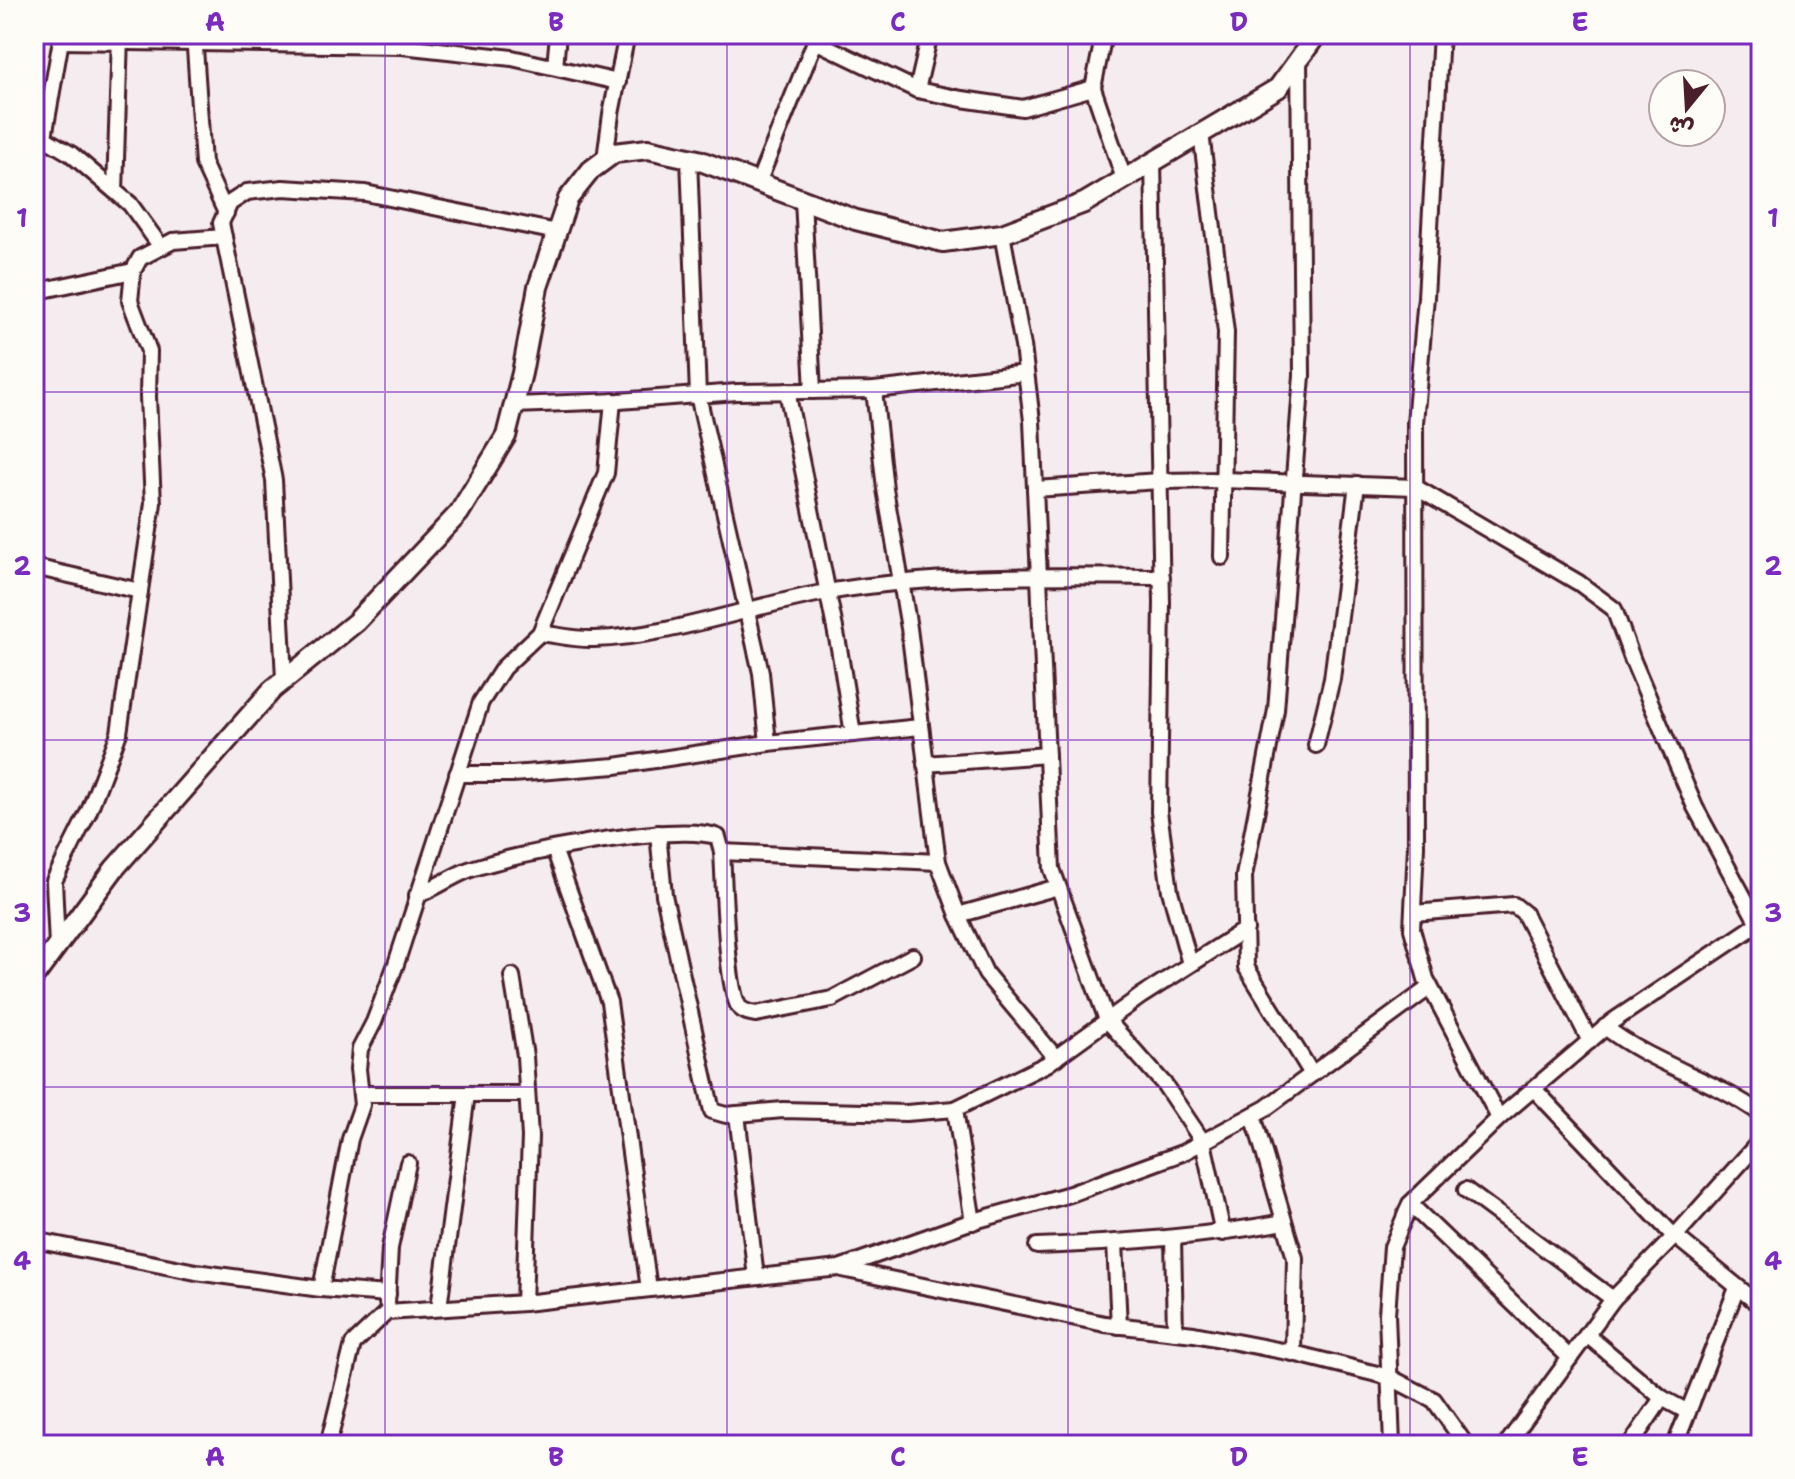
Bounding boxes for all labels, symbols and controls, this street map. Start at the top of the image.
text: A [205,4,225,39]
text: B [548,4,564,39]
text: C [890,4,906,39]
text: D [1230,4,1248,39]
text: E [1571,4,1589,39]
north arrow [1647,68,1727,148]
text: ش [1665,109,1697,144]
text: 1 [16,200,28,235]
text: 1 [1767,200,1779,235]
text: 2 [13,548,31,583]
text: 2 [1764,548,1782,583]
text: 3 [13,895,31,930]
text: 3 [1764,895,1782,930]
text: 4 [13,1243,31,1278]
text: 4 [1764,1243,1782,1278]
text: A [205,1439,225,1474]
text: B [548,1439,564,1474]
text: C [890,1439,906,1474]
text: D [1230,1439,1248,1474]
text: E [1571,1439,1589,1474]

